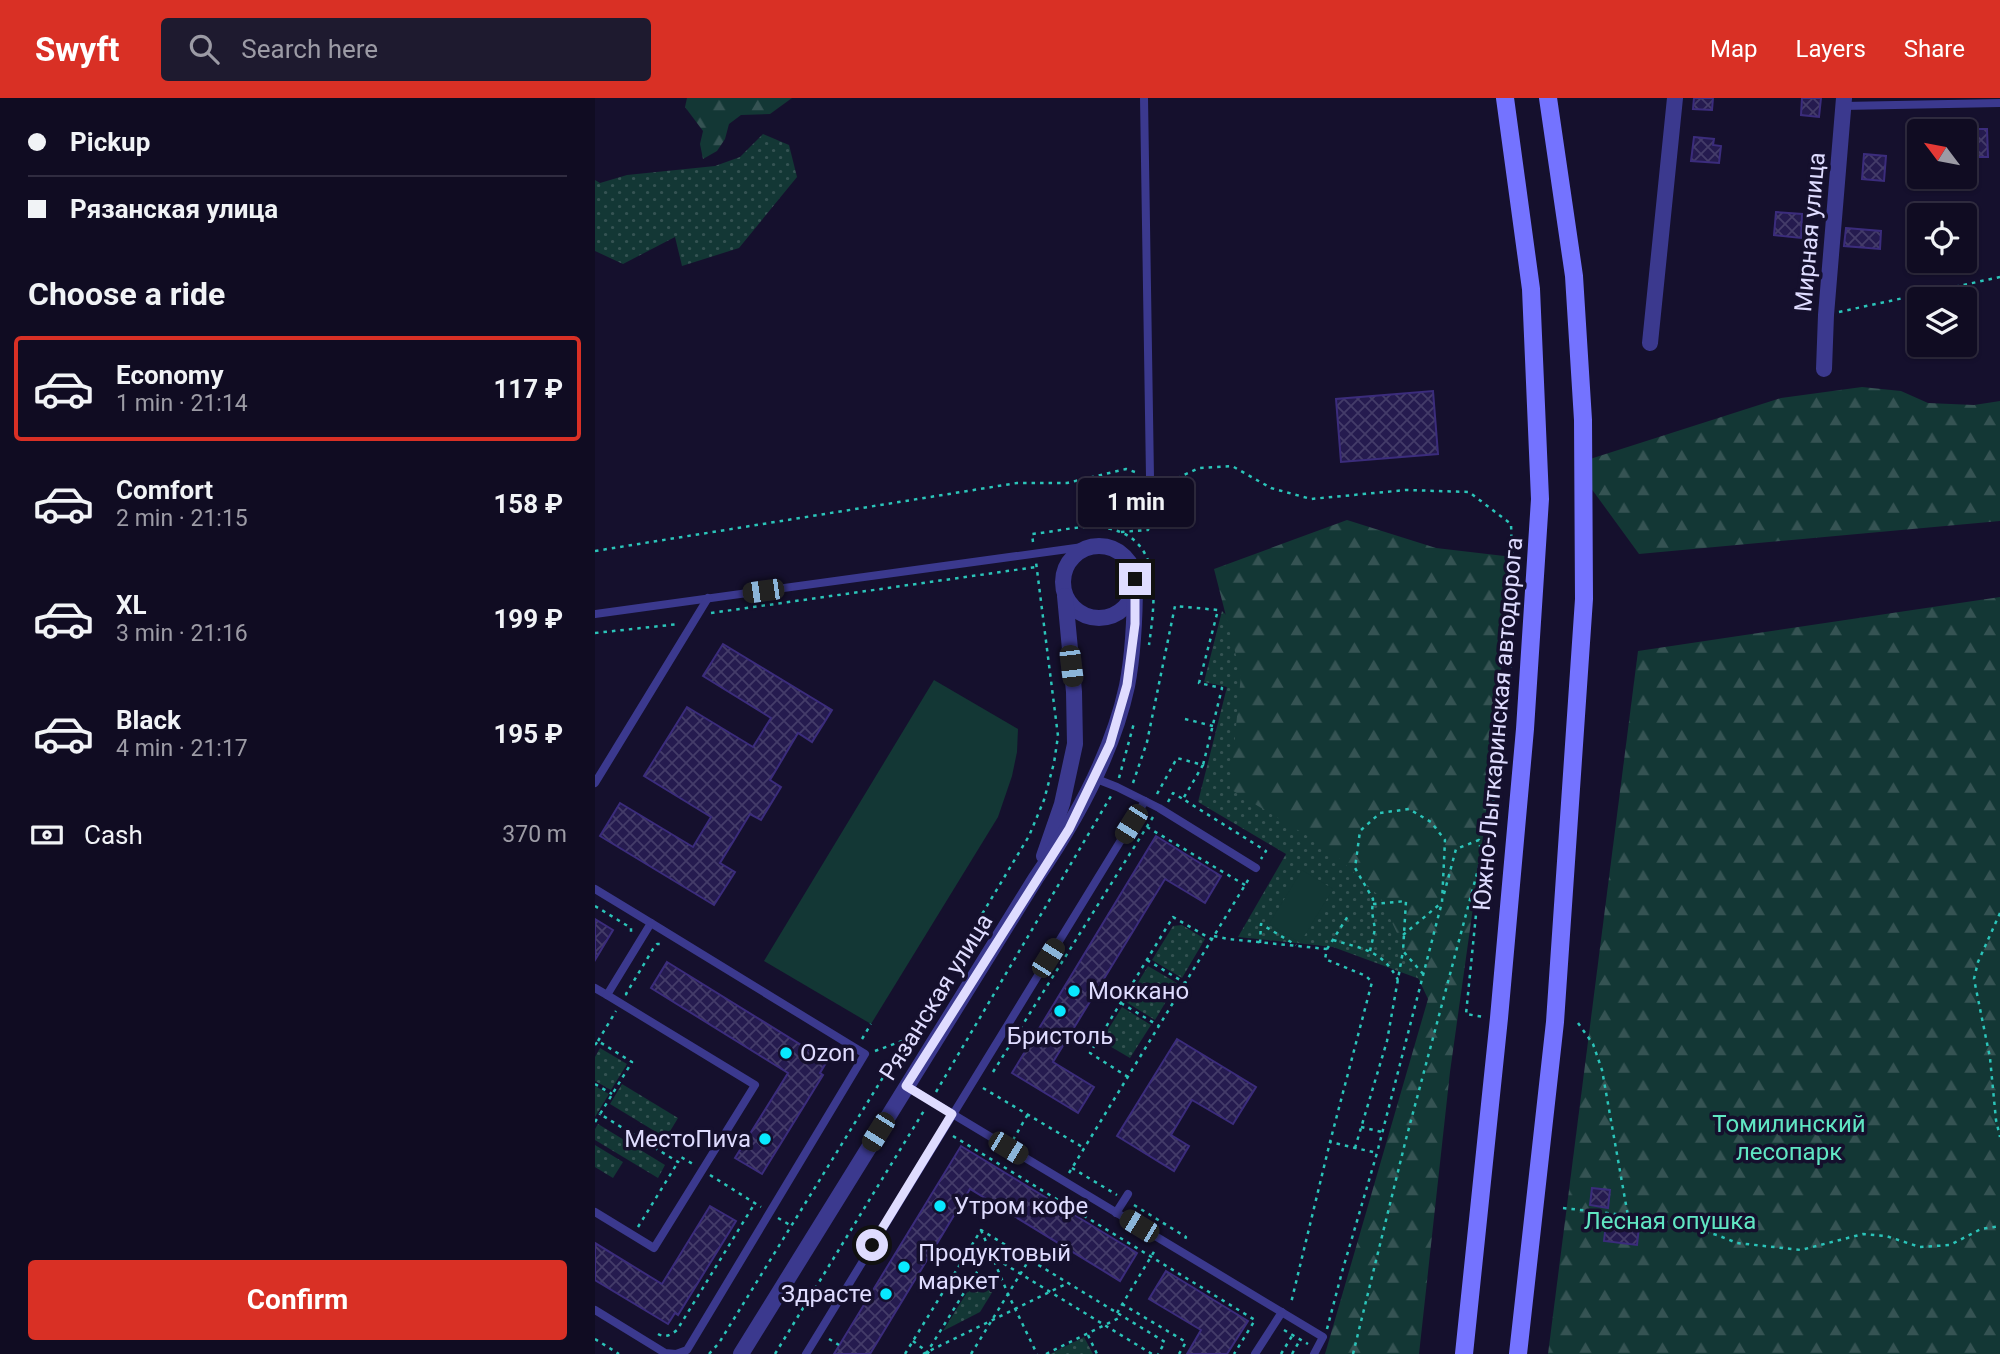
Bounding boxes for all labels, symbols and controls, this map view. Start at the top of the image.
search box [161,18,651,81]
text: Swyft [35,30,119,69]
icon: search [185,30,223,68]
text: Search here [241,34,378,64]
text: Map [1710,35,1758,63]
text: Layers [1796,35,1866,63]
text: Share [1904,35,1965,63]
north arrow [1907,119,1977,189]
map controls [1907,119,1977,357]
text: Pickup [70,127,150,157]
street label: Мирная улица [1789,151,1831,313]
text: Рязанская улица [70,194,278,224]
button: locate [1907,203,1977,273]
text: Choose a ride [28,275,225,313]
button: layers [1907,287,1977,357]
icon: car [32,357,95,420]
text: Economy [116,360,223,390]
text: 117 ₽ [493,374,563,404]
text: 1 min · 21:14 [116,390,248,417]
icon: car [32,472,95,535]
text: Comfort [116,475,213,505]
callout: 1 min [1077,477,1193,526]
text: 158 ₽ [493,489,563,519]
text: 1 min [1107,489,1165,516]
text: 2 min · 21:15 [116,505,248,532]
street label: Южно-Лыткаринская автодорога [1468,536,1528,912]
route end [1119,563,1151,595]
car [741,578,786,604]
icon: car [32,587,95,650]
text: XL [116,590,147,620]
text: 199 ₽ [493,604,563,634]
text: 3 min · 21:16 [116,620,248,647]
car [1059,644,1084,688]
icon: car [32,702,95,765]
text: Black [116,705,181,735]
text: 195 ₽ [493,719,563,749]
text: 4 min · 21:17 [116,735,248,762]
car [1111,801,1152,847]
icon: cash [28,816,66,854]
text: Cash [84,820,143,850]
text: 370 m [502,821,567,848]
street label: Рязанская улица [874,909,998,1085]
car [1028,935,1069,981]
place label: Моккано [1088,977,1189,1005]
marker: Моккано [1066,983,1082,999]
marker: Бристоль [1052,1003,1068,1019]
place label: Бристоль [1007,1022,1113,1050]
place label: Ozon [800,1039,855,1067]
marker: Ozon [778,1045,794,1061]
car [858,1109,899,1155]
park label: Томилинский лесопарк [1712,1110,1866,1166]
place label: МестоПиvа [624,1125,751,1153]
car [985,1128,1032,1168]
marker: МестоПиvа [757,1131,773,1147]
place label: Утром кофе [954,1192,1088,1220]
marker: Утром кофе [932,1198,948,1214]
car [1116,1206,1163,1246]
park label: Лесная опушка [1584,1207,1756,1235]
route start [856,1229,888,1261]
place label: Продуктовый маркет [918,1239,1071,1295]
marker: Продуктовый маркет [896,1259,912,1275]
button: Confirm [28,1260,567,1340]
place label: Здрасте [781,1280,872,1308]
marker: Здрасте [878,1286,894,1302]

